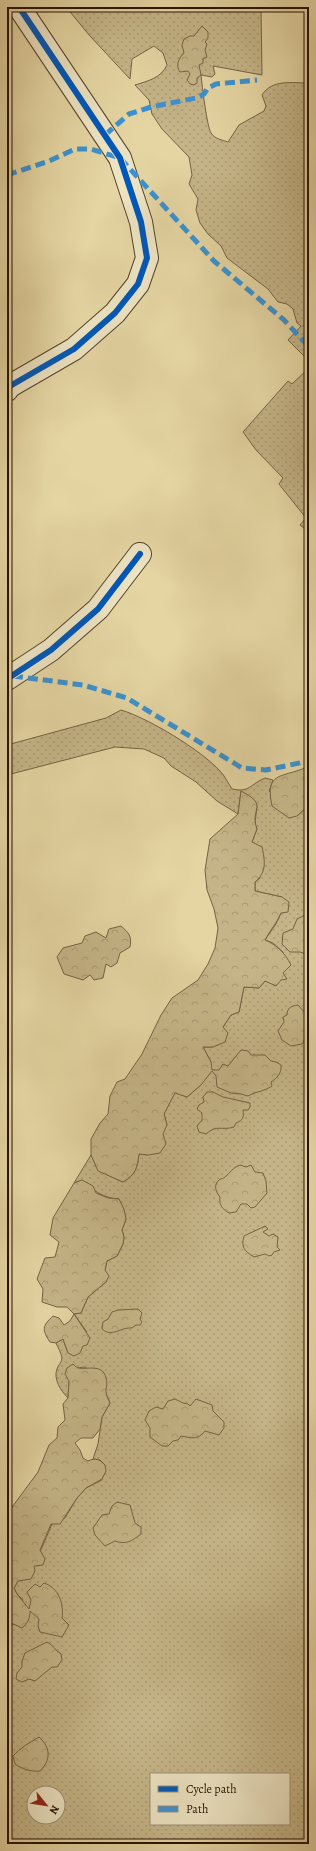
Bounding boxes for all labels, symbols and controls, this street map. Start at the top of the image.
legend [150,1773,290,1825]
text: Cycle path [186,1781,237,1797]
north arrow [26,1785,66,1825]
text: Path [186,1801,209,1817]
text: N [46,1803,63,1817]

